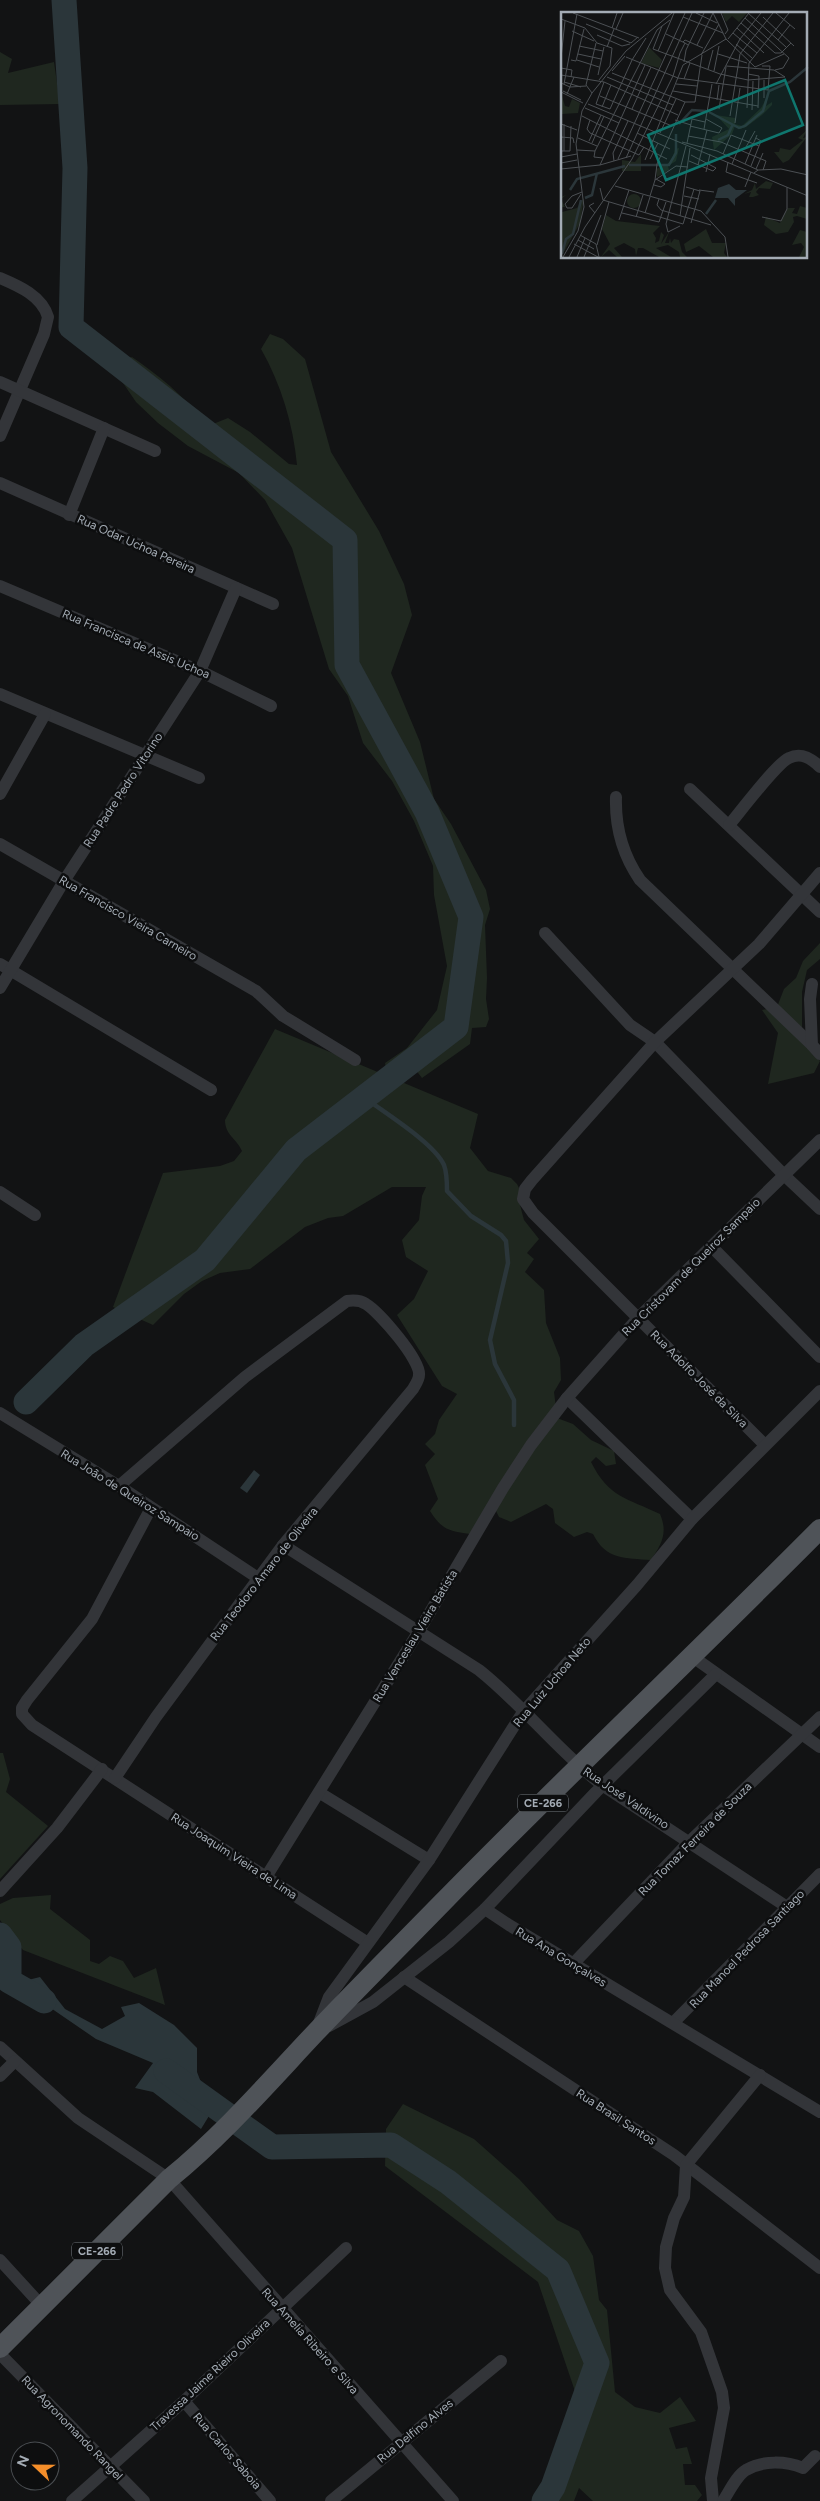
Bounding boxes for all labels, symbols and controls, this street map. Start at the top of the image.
inset map [561,12,808,259]
street label: Rua Odar Uchoa Pereira [75,512,197,576]
street label: Rua Francisca de Assis Uchoa [60,607,212,681]
street label: Rua Padre Pedro Vitorino [81,730,165,850]
street label: Rua Francisco Vieira Carneiro [56,873,200,963]
street label: Rua Cristovam de Queiroz Sampaio [619,1195,763,1339]
street label: Rua Adolfo José da Silva [647,1327,751,1431]
street label: Rua João de Queiroz Sampaio [58,1446,202,1544]
street label: Rua Teodoro Amaro de Oliveira [207,1504,321,1644]
street label: Rua Venceslau Vieira Batista [370,1567,460,1705]
street label: Rua Luiz Uchoa Neto [510,1634,594,1730]
street label: Rua José Valdivino [580,1764,672,1832]
street label: Rua Tomaz Ferreira de Souza [635,1779,755,1899]
road number: CE-266 [518,1795,568,1812]
street label: Rua Joaquim Vieira de Lima [168,1810,300,1902]
street label: Rua Manoel Pedrosa Santiago [687,1887,807,2011]
street label: Rua Ana Gonçalves [513,1924,609,1990]
street label: Rua Brasil Santos [574,2086,659,2148]
road number: CE-266 [72,2242,122,2260]
street label: Rua Amelia Ribeiro e Silva [259,2285,361,2397]
street label: Travessa Jaime Rieiro Oliveira [148,2316,272,2434]
street label: Rua Agronomando Rangel [18,2373,126,2483]
street label: Rua Delfino Alves [374,2396,456,2466]
street label: Rua Carlos Saboia [190,2410,264,2492]
north arrow [10,2441,60,2491]
text: N [14,2453,33,2470]

